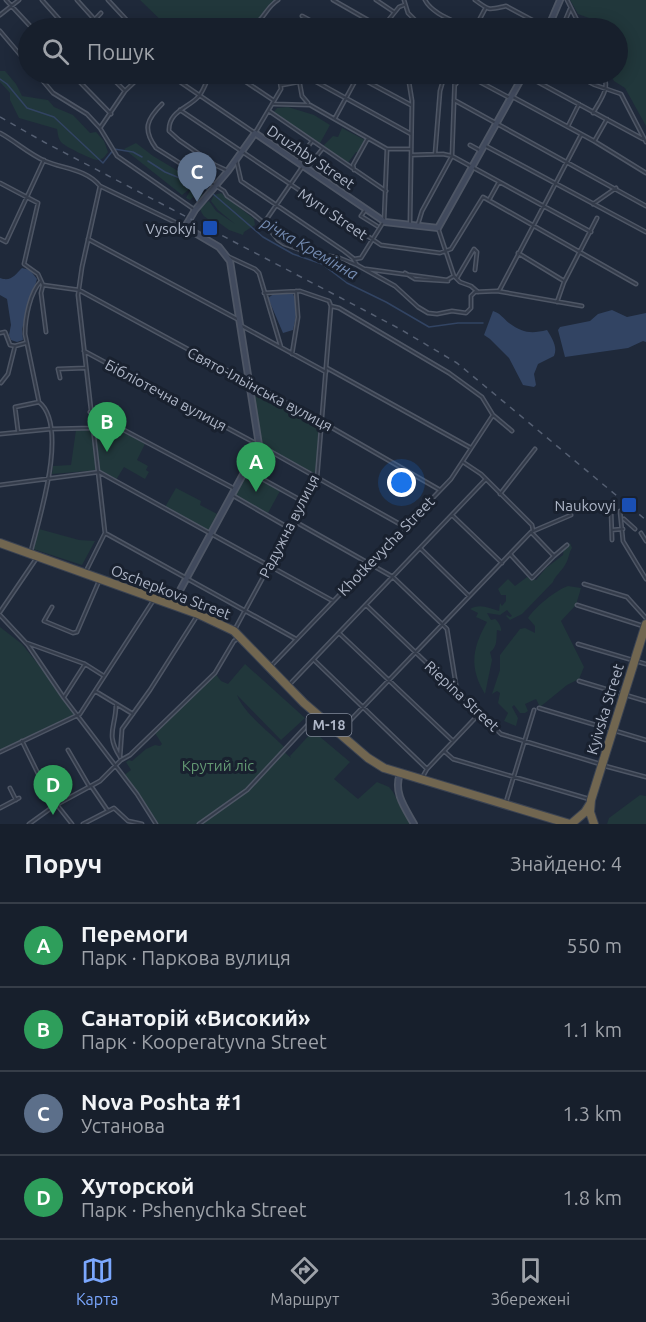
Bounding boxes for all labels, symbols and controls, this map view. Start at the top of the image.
search box [18,18,628,84]
icon: search [39,35,72,68]
text: Пошук [87,39,155,64]
street label: Druzhby Street [264,122,358,193]
pin: C [178,152,216,202]
street label: Myru Street [295,185,371,243]
water label: річка Кремінна [258,213,362,283]
marker: Vysokyi [201,219,219,237]
place label: Vysokyi [145,220,196,237]
street label: Свято-Ільїнська вулиця [185,344,335,434]
street label: Бібліотечна вулиця [102,356,230,434]
pin: B [88,402,126,452]
pin: A [236,442,276,492]
your location [387,468,416,497]
street label: Радужна вулиця [256,471,322,581]
street label: Khotkevycha Street [334,493,438,599]
marker: Naukovyi [620,496,638,514]
place label: Naukovyi [555,497,616,514]
street label: Oschepkova Street [109,561,233,623]
street label: Riepina Street [421,657,503,735]
street label: Kyivska Street [583,661,627,757]
road number: М-18 [306,714,352,736]
park label: Крутий ліс [182,757,254,774]
pin: D [34,766,72,815]
text: Поруч [24,849,102,878]
text: Знайдено: 4 [510,852,622,875]
text: Перемоги [81,921,188,946]
text: A [36,934,51,957]
text: 550 m [566,934,622,957]
text: Парк · Паркова вулиця [81,946,291,969]
text: Санаторій «Високий» [81,1005,310,1030]
text: B [37,1018,50,1041]
text: 1.1 km [563,1018,622,1041]
text: Парк · Kooperatyvna Street [81,1030,327,1053]
text: Nova Poshta #1 [81,1089,243,1114]
text: C [37,1102,50,1125]
text: 1.3 km [563,1102,622,1125]
text: Установа [81,1114,165,1137]
text: Хуторской [81,1173,194,1198]
text: D [36,1186,51,1209]
text: 1.8 km [563,1186,622,1209]
text: Парк · Pshenychka Street [81,1198,307,1221]
tab: Карта [76,1254,119,1308]
tab: Маршрут [270,1254,339,1308]
tab: Збережені [491,1254,570,1308]

